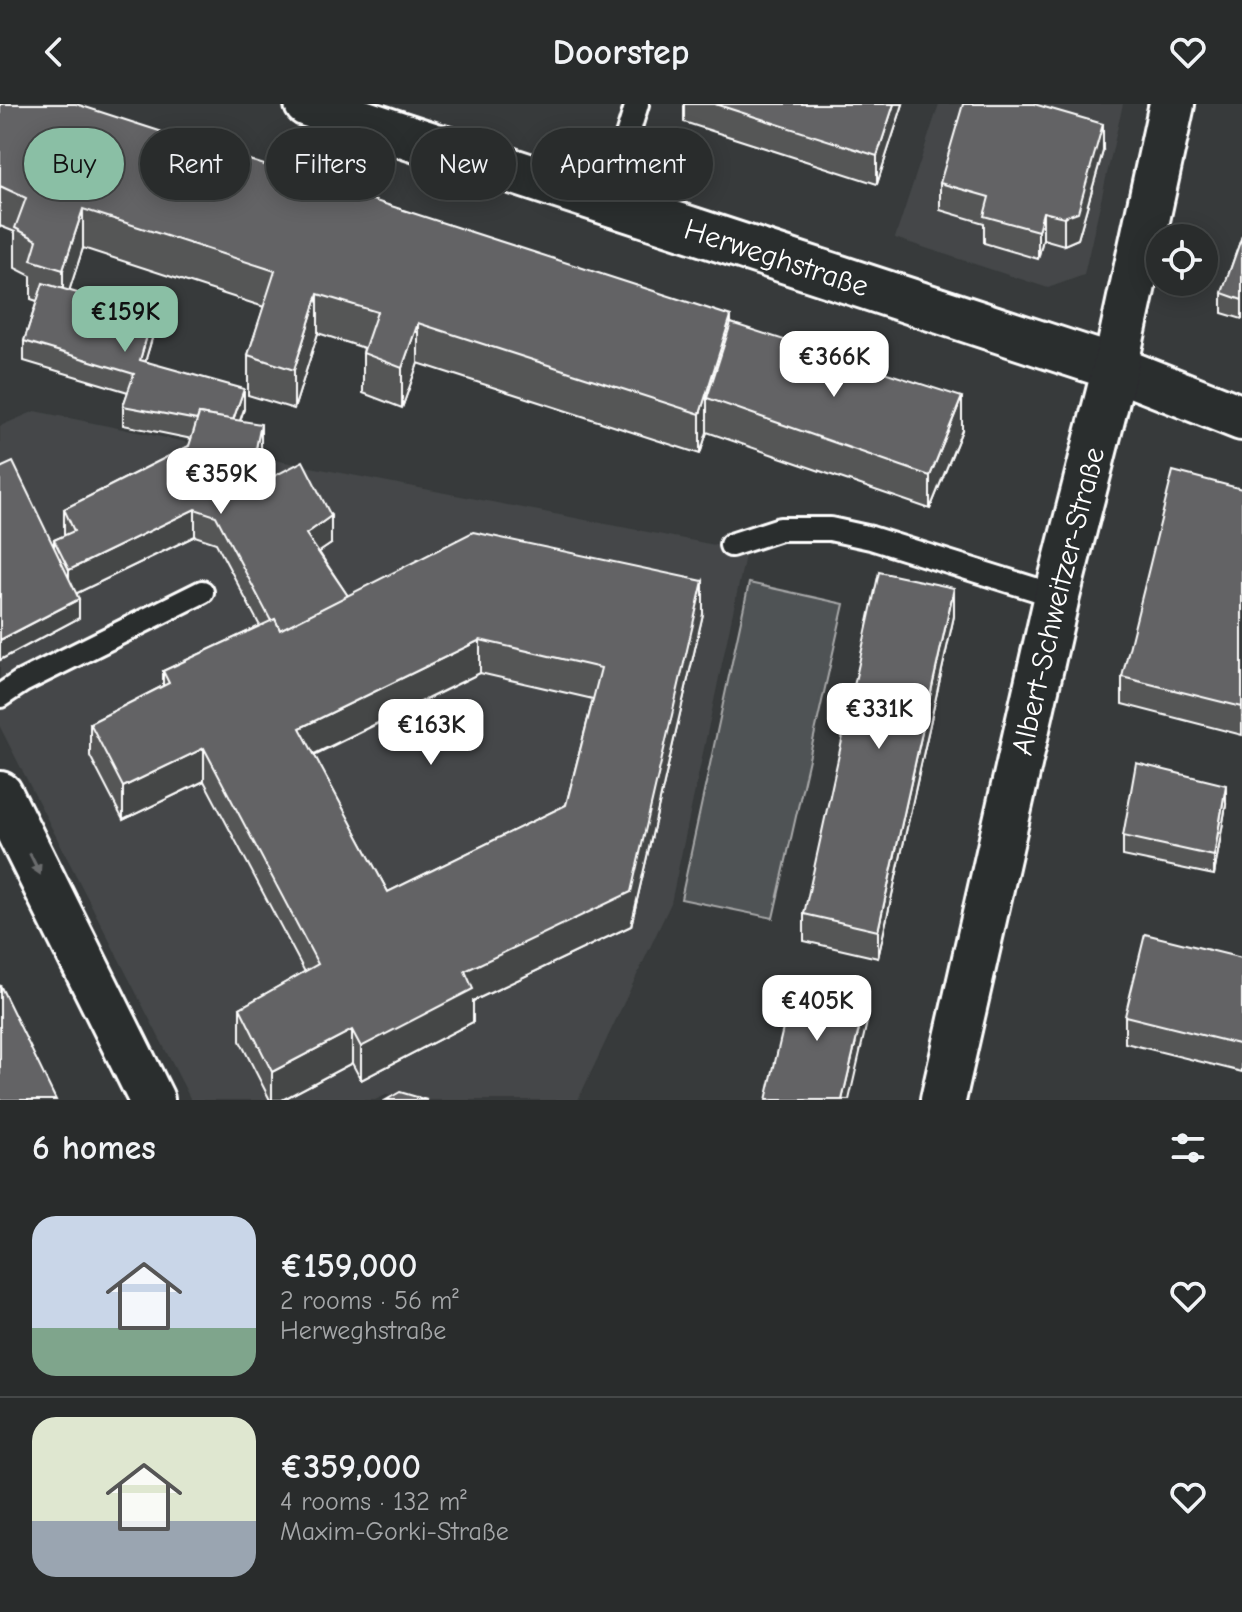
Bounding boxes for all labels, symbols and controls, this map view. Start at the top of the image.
icon: back [32,30,76,74]
icon: heart [1166,30,1210,74]
text: Doorstep [553,32,689,73]
chip: Buy [24,128,124,200]
chip: Rent [140,128,250,200]
chip: Filters [266,128,395,200]
chip: New [411,128,516,200]
chip: Apartment [532,128,713,200]
street label: Herweghstraße [680,212,873,304]
map controls [1146,224,1218,296]
button: locate [1146,224,1218,296]
pin: €159K [69,286,181,354]
text: €159K [90,297,160,327]
pin: €366K [778,331,890,399]
text: €366K [798,342,870,372]
street label: Albert-Schweitzer-Straße [1005,443,1112,759]
pin: €359K [165,448,277,516]
text: €359K [185,459,257,489]
pin: €331K [823,683,935,751]
text: €331K [845,694,913,724]
pin: €163K [375,699,487,767]
text: €163K [396,710,466,740]
one-way arrow [28,852,41,875]
pin: €405K [761,975,873,1043]
text: €405K [780,986,854,1016]
icon: filters [1166,1126,1210,1170]
text: 6 homes [32,1128,156,1168]
text: €159,000 [280,1246,417,1286]
icon: home [96,1248,192,1344]
icon: heart [1166,1274,1210,1318]
text: 2 rooms · 56 m² [280,1286,459,1316]
text: Herweghstraße [280,1316,446,1346]
text: €359,000 [280,1447,421,1487]
icon: home [96,1449,192,1545]
icon: heart [1166,1475,1210,1519]
text: 4 rooms · 132 m² [280,1487,467,1517]
text: Maxim-Gorki-Straße [280,1517,509,1547]

